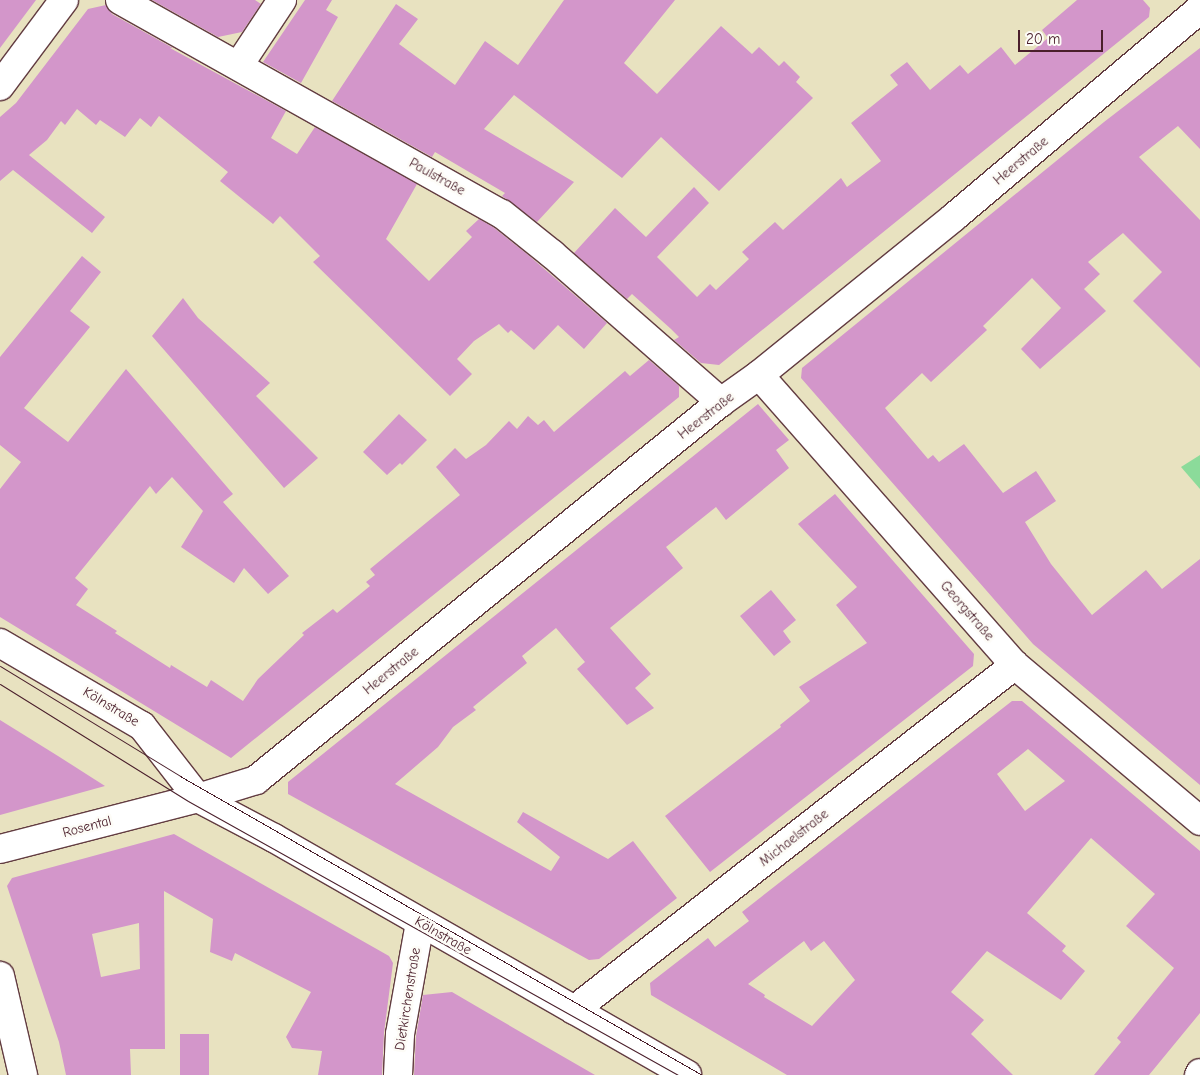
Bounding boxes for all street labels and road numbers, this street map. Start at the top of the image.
street label: Heerstraße [990,133,1052,189]
street label: Paulstraße [406,155,468,199]
street label: Heerstraße [675,389,737,443]
street label: Georgstraße [936,578,998,644]
street label: Heerstraße [360,644,422,698]
street label: Kölnstraße [80,684,142,730]
street label: Michaelstraße [756,806,832,870]
street label: Rosental [61,812,113,842]
street label: Kölnstraße [412,913,474,959]
street label: Dietkirchenstraße [392,946,424,1052]

